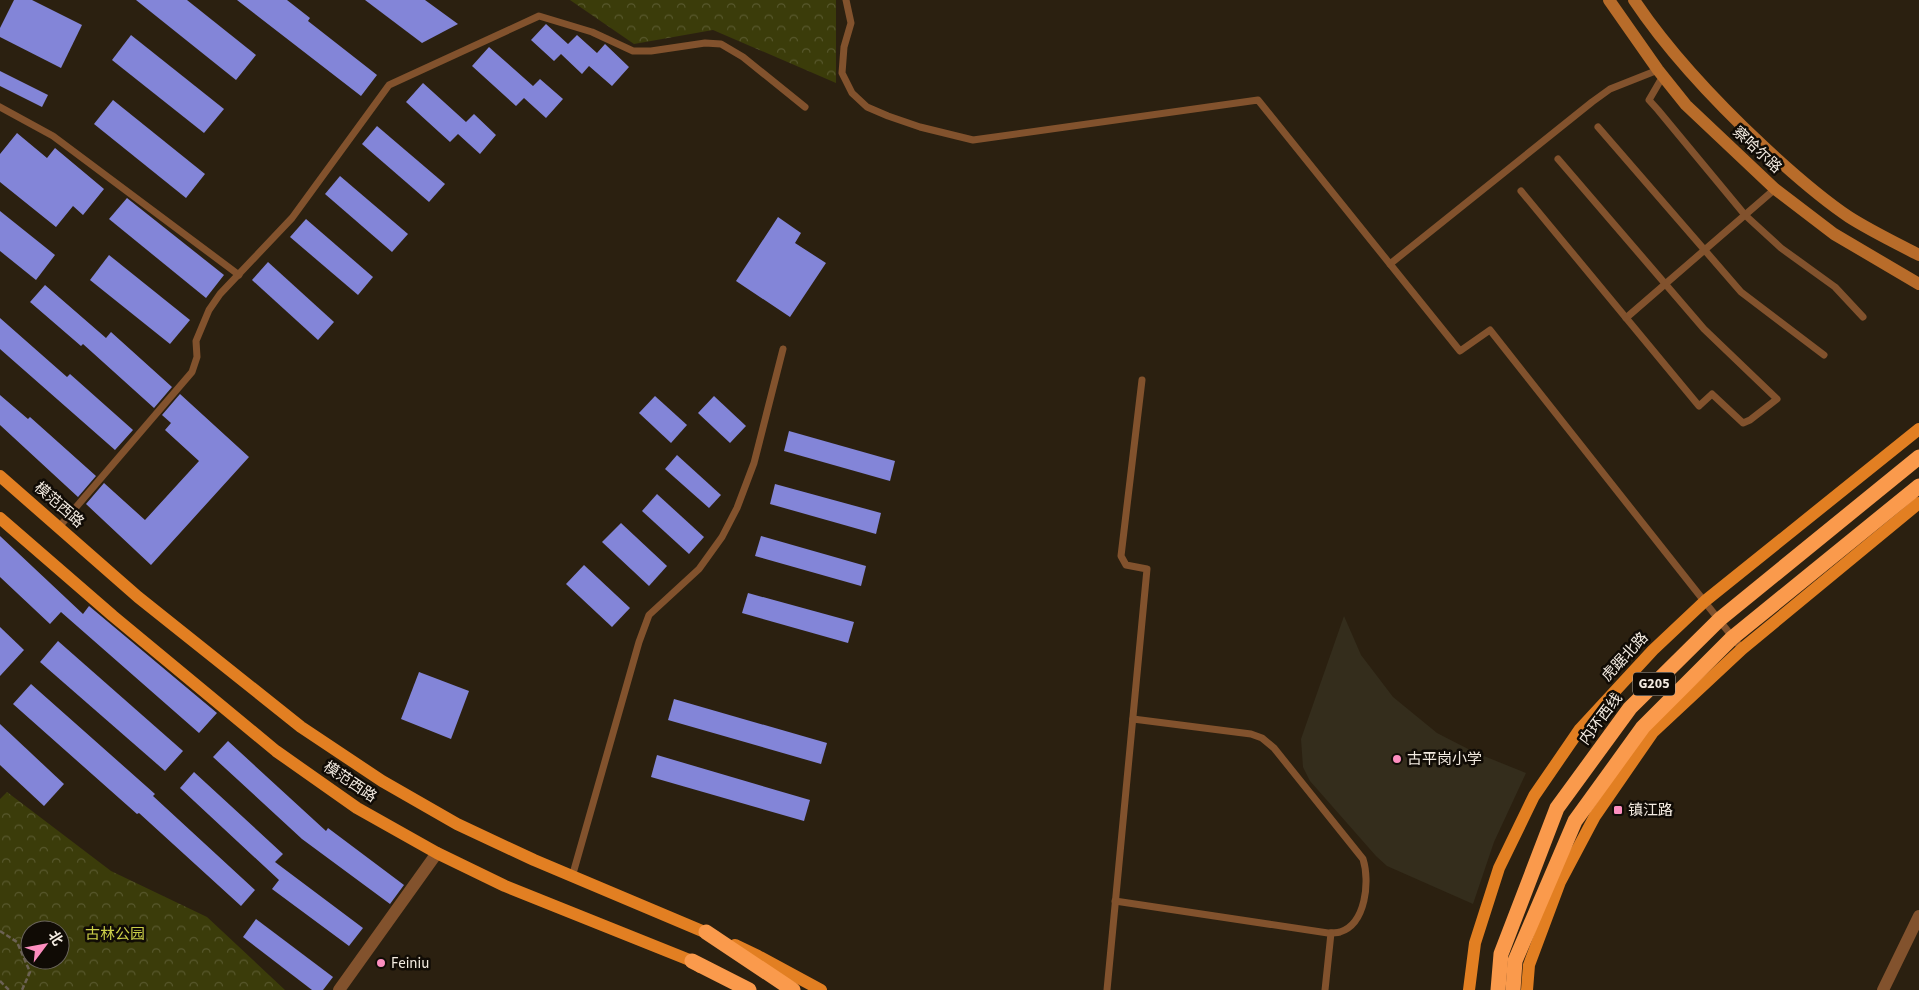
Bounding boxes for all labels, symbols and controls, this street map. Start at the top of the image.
street label: 察哈尔路 [1728,122,1786,178]
street label: 模范西路 [29,477,89,533]
street label: 虎踞北路 [1597,628,1653,686]
road number: G205 [1633,672,1675,696]
street label: 内环西线 [1575,689,1627,749]
place label: 古平岗小学 [1407,749,1482,770]
marker: 古平岗小学 [1391,753,1403,765]
street label: 模范西路 [319,757,381,807]
place label: 镇江路 [1628,800,1673,821]
marker: 镇江路 [1612,804,1624,816]
north arrow [20,920,70,970]
park label: 古林公园 [85,924,145,945]
text: 北 [43,927,67,950]
place label: Feiniu [391,953,429,974]
marker: Feiniu [375,957,387,969]

